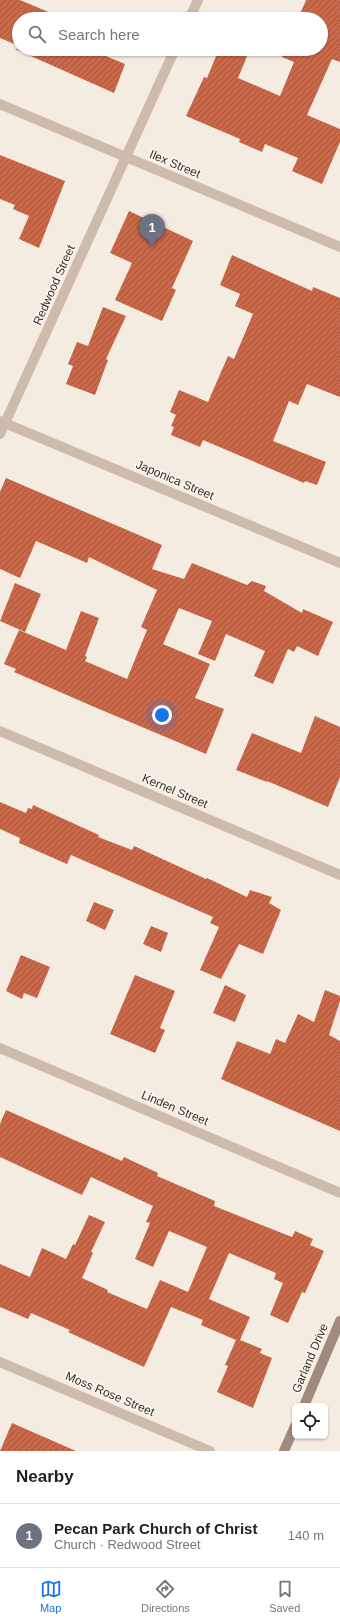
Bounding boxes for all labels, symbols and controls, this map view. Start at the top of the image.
search box [12,12,328,56]
icon: search [26,23,48,45]
text: Search here [58,26,140,43]
street label: Ilex Street [147,147,203,181]
pin: 1 [139,214,165,247]
street label: Redwood Street [30,242,78,327]
street label: Japonica Street [134,457,217,503]
your location [152,705,172,725]
street label: Kernel Street [140,771,211,811]
street label: Linden Street [139,1088,211,1129]
street label: Garland Drive [289,1321,331,1395]
street label: Moss Rose Street [63,1369,157,1419]
map controls [292,1403,328,1439]
button: locate [292,1403,328,1439]
text: Nearby [16,1467,74,1486]
text: Pecan Park Church of Christ [54,1520,257,1537]
text: 1 [25,1528,33,1543]
text: 140 m [288,1528,324,1543]
text: Church · Redwood Street [54,1537,201,1552]
tab: Map [40,1578,62,1614]
tab: Directions [141,1578,190,1614]
tab: Saved [269,1578,300,1614]

